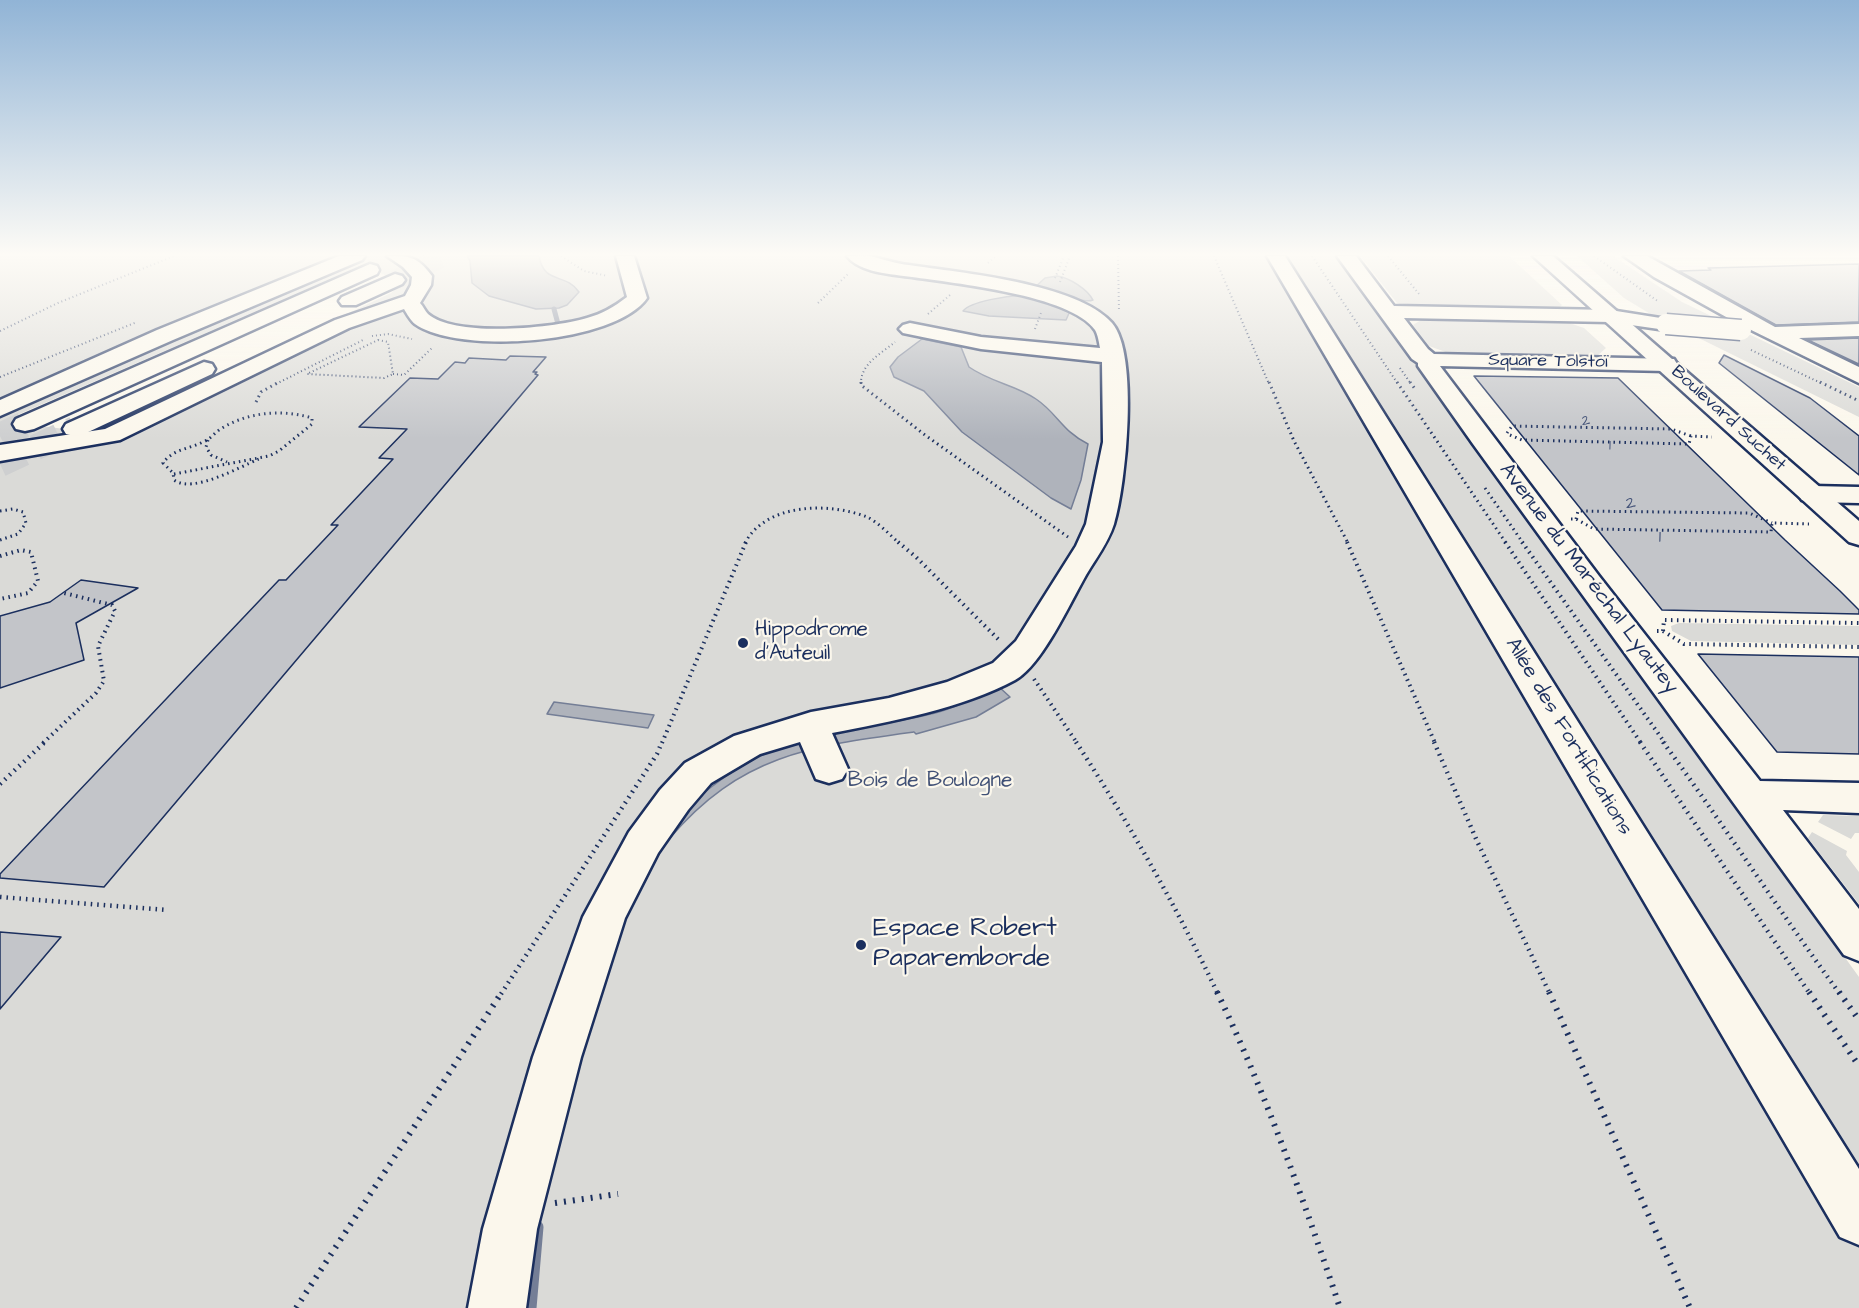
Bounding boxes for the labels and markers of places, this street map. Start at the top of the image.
place label: Hippodrome d'Auteuil [755,618,868,668]
marker: Hippodrome d'Auteuil [736,636,750,650]
place label: Espace Robert Paparemborde [873,914,1057,976]
marker: Espace Robert Paparemborde [854,938,868,952]

